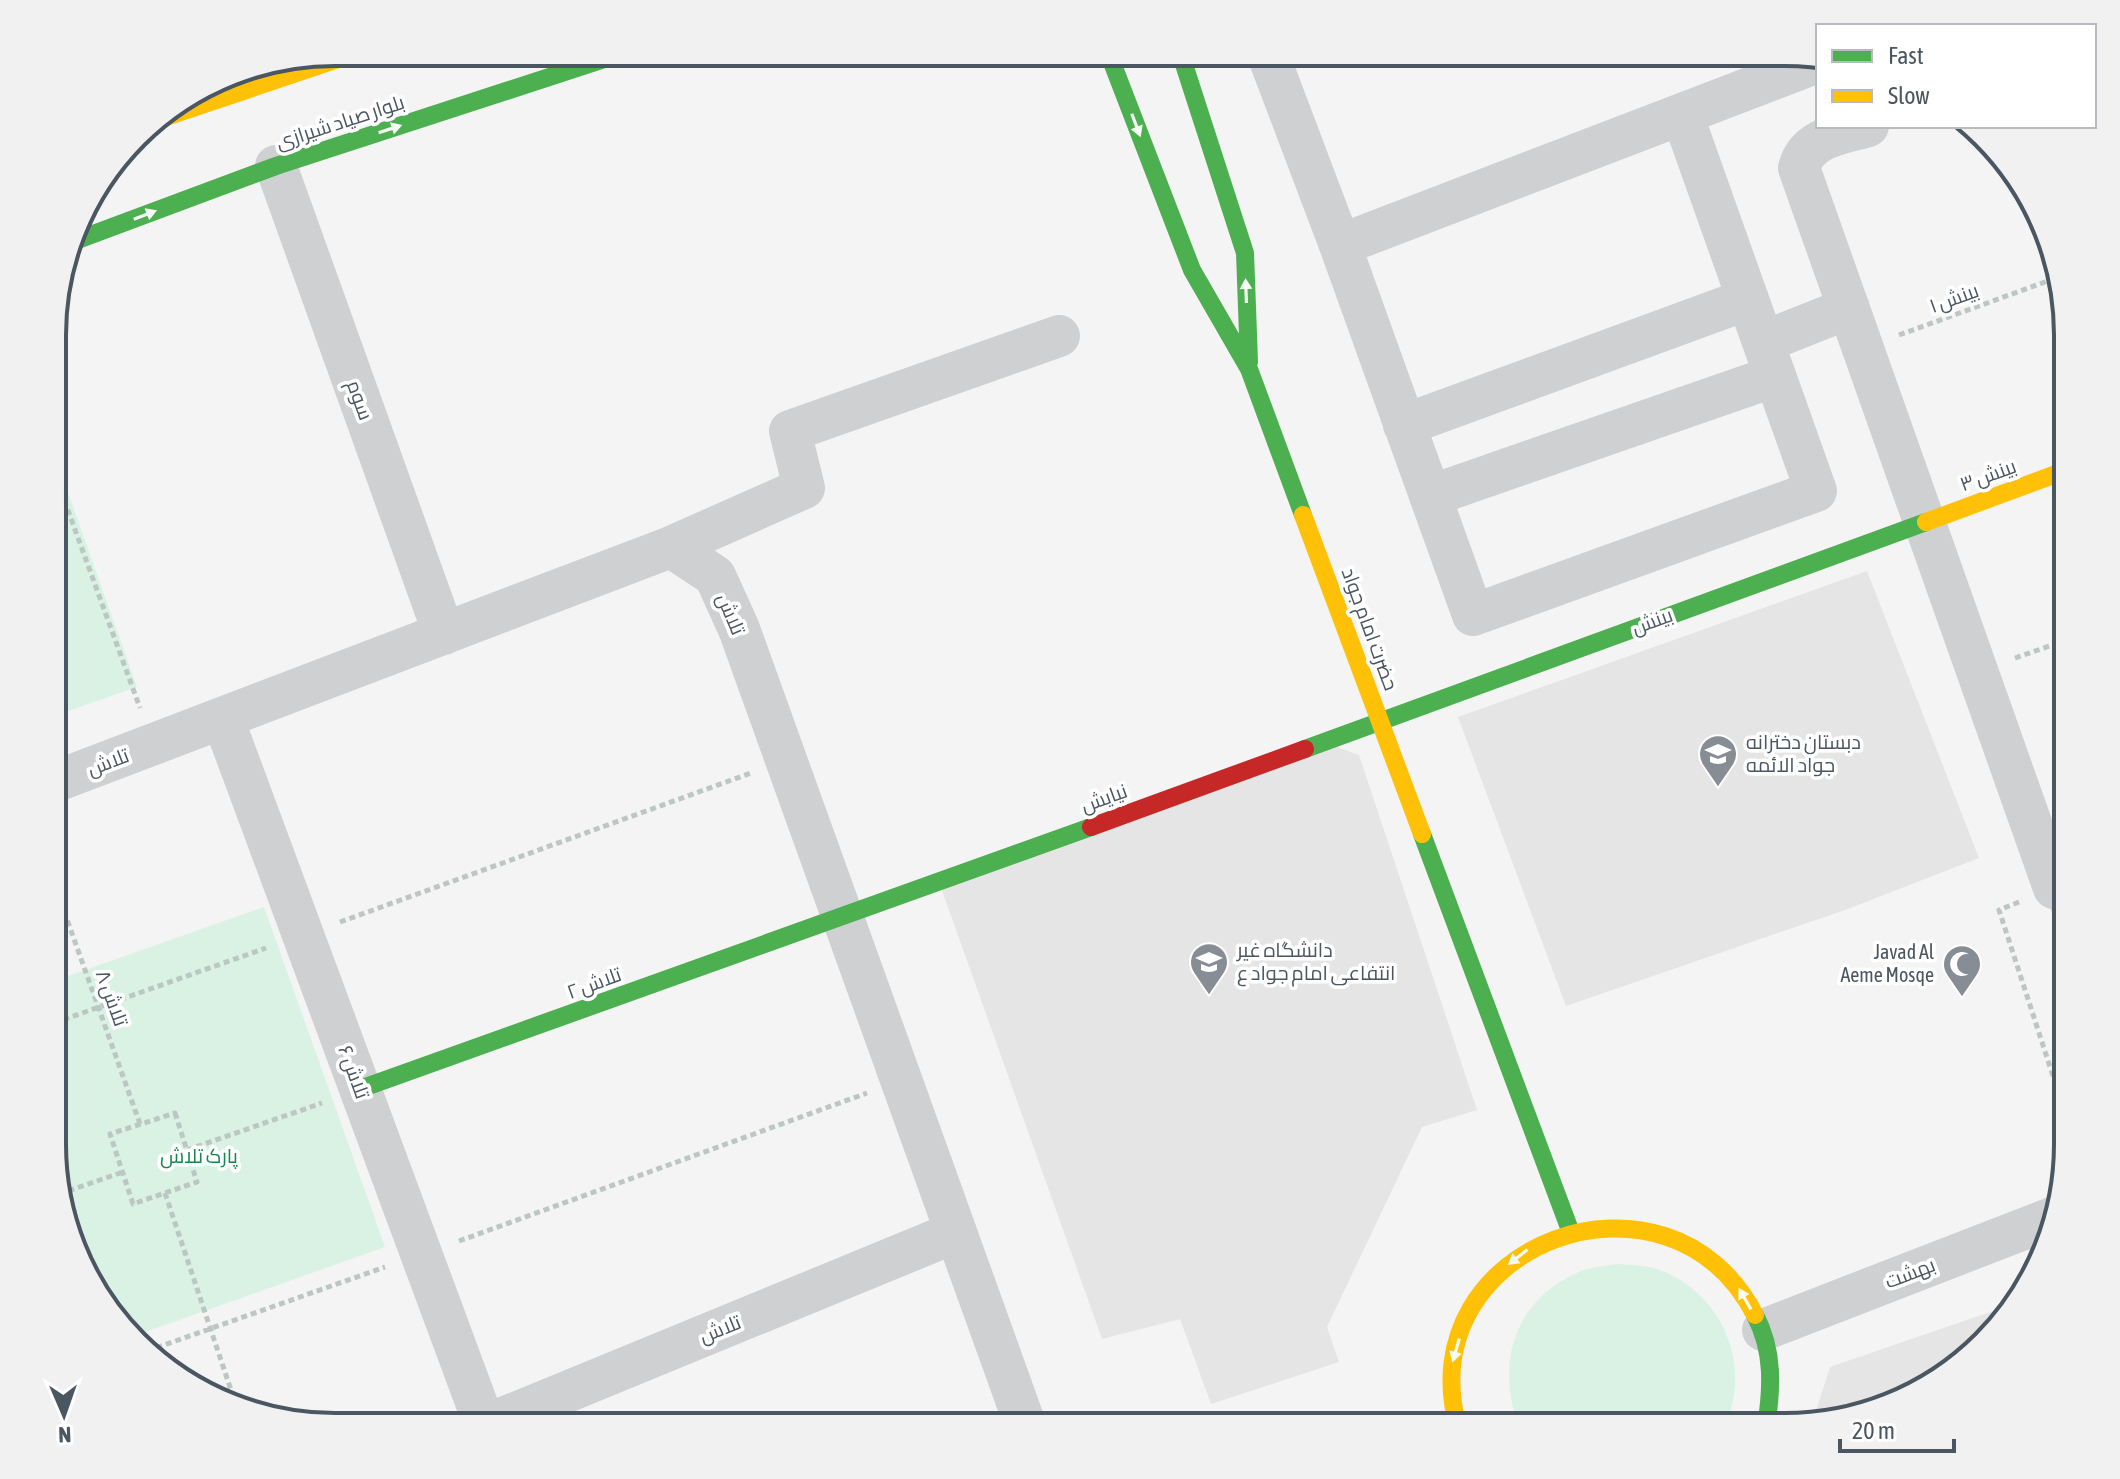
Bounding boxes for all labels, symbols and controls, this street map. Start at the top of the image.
legend [1816,24,2096,128]
text: Fast [1888,42,1924,69]
text: Slow [1888,82,1930,109]
street label: بلوار صیاد شیرازی [273,90,408,155]
one-way arrow [1130,113,1143,137]
one-way arrow [378,122,402,134]
one-way arrow [133,208,157,221]
one-way arrow [1240,278,1253,303]
street label: بینش ۱ [1926,278,1982,319]
street label: سوم [340,377,378,424]
street label: بینش ۳ [1956,454,2020,497]
street label: حضرت امام جواد [1335,564,1403,694]
street label: تلاش [711,590,751,639]
street label: بینش [1628,603,1676,640]
place label: دبستان دخترانه جواد الائمه [1746,730,1861,777]
school or university icon: دبستان دخترانه جواد الائمه [1697,733,1739,788]
street label: تلاش [84,743,133,782]
street label: نیایش [1078,779,1131,818]
place label: دانشگاه غیر انتفاعی امام جواد ع [1236,938,1395,987]
place label: Javad Al Aeme Mosqe [1840,940,1935,986]
school or university icon: دانشگاه غیر انتفاعی امام جواد ع [1188,941,1230,996]
mosque icon: Javad Al Aeme Mosqe [1941,943,1983,998]
street label: تلاش ۲ [563,962,625,1005]
street label: تلاش ۸ [90,967,133,1030]
street label: تلاش ۶ [332,1042,375,1103]
park label: پارک تلاش [160,1144,239,1169]
one-way arrow [1508,1248,1528,1264]
street label: بهشت [1881,1252,1939,1294]
one-way arrow [1738,1288,1752,1310]
street label: تلاش [696,1310,745,1349]
one-way arrow [1450,1337,1462,1362]
north arrow [24,1375,104,1455]
scale bar [1840,1403,1954,1453]
text: 20 m [1852,1417,1895,1444]
text: N [58,1422,72,1448]

